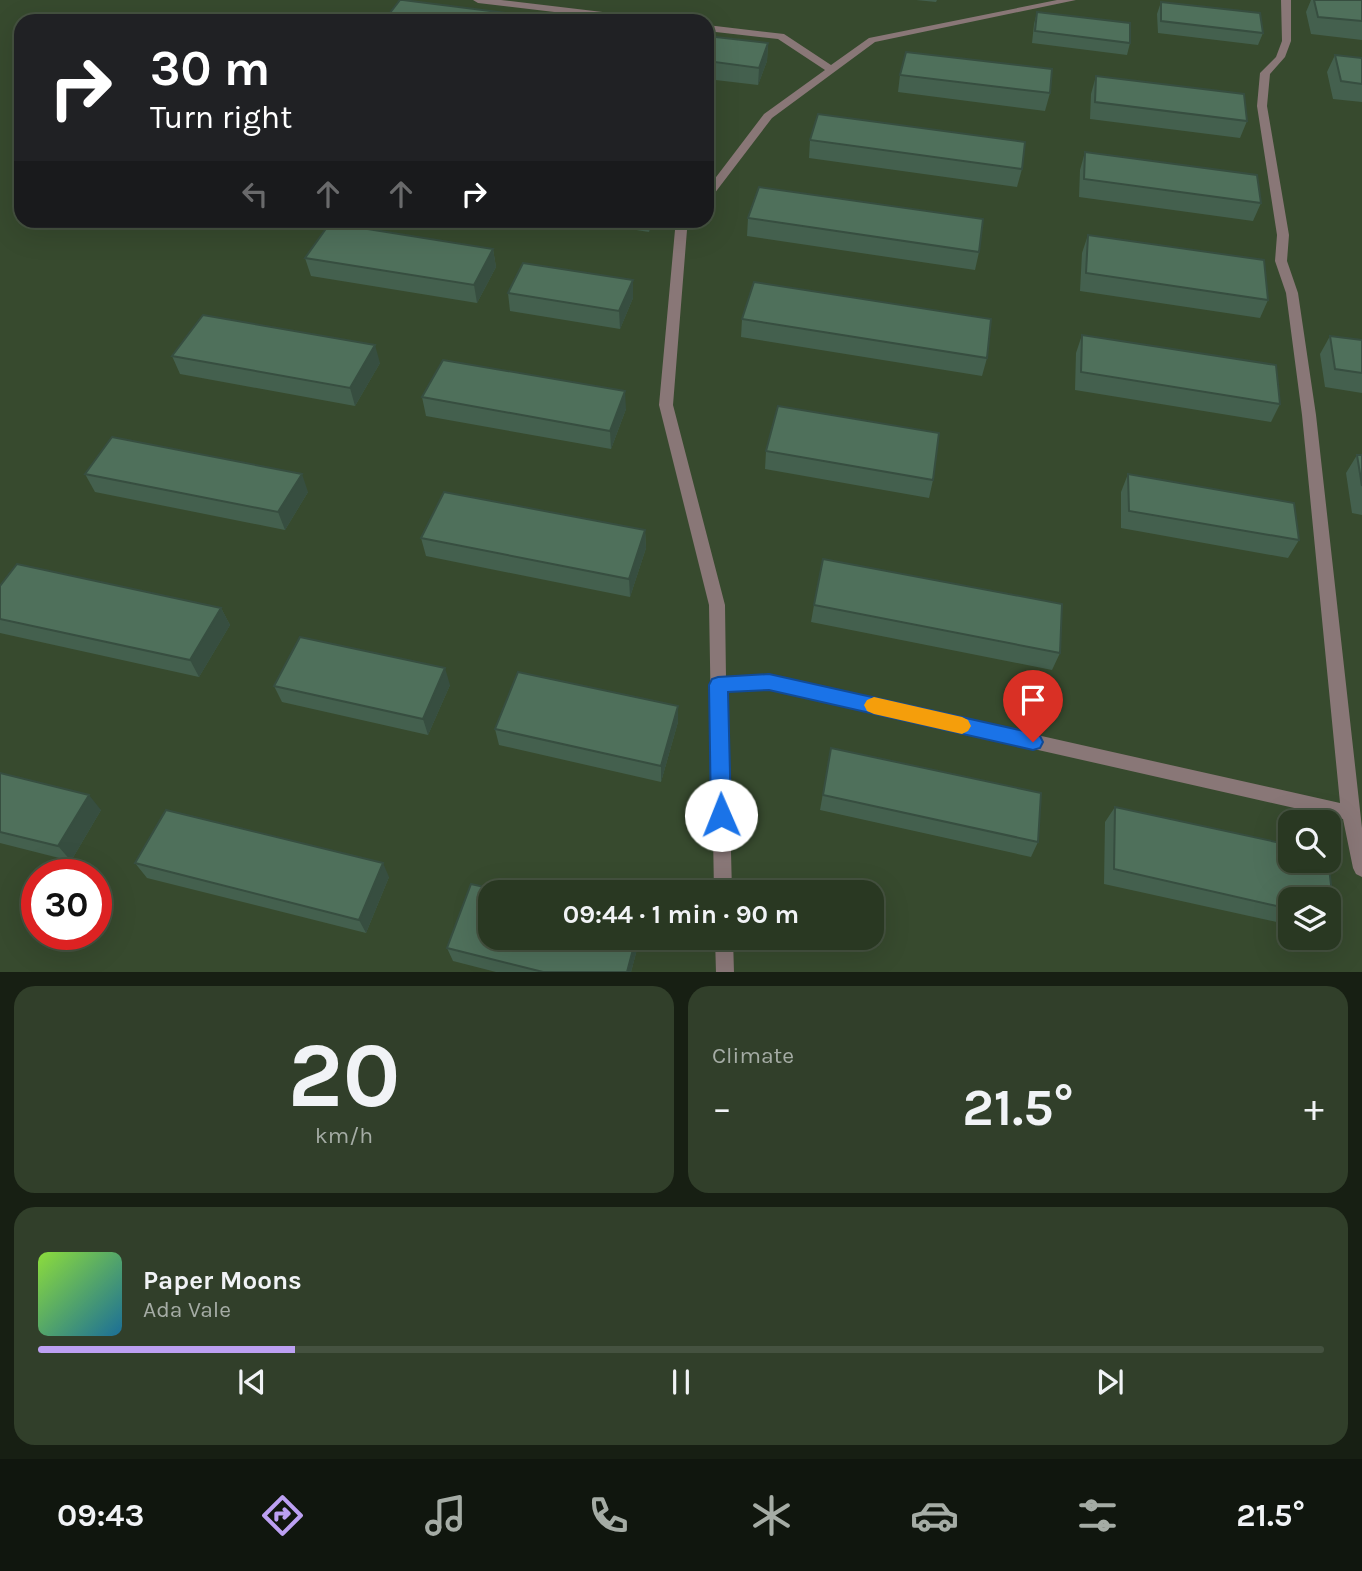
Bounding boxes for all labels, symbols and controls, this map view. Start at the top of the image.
text: 30 m [150,40,270,97]
icon: right [35,42,126,133]
text: Turn right [150,99,292,136]
icon: left [236,175,274,213]
icon: ahead [309,175,347,213]
icon: ahead [382,175,420,213]
icon: right [455,175,493,213]
pin [1003,670,1063,742]
icon: arrive [1014,681,1052,719]
position arrow [684,778,758,852]
map controls [1278,810,1341,950]
button: search [1278,810,1341,873]
speed limit sign: 30 [21,859,112,950]
button: layers [1278,887,1341,950]
text: 09:44 · 1 min · 90 m [563,899,799,930]
text: 20 [288,1023,400,1129]
text: Climate [712,1042,794,1069]
text: 21.5° [962,1077,1074,1138]
text: − [712,1086,732,1131]
text: + [1304,1086,1324,1131]
text: km/h [315,1122,373,1149]
text: Paper Moons [143,1265,302,1296]
text: Ada Vale [143,1296,231,1323]
icon: previous [233,1363,271,1401]
icon: pause [662,1363,700,1401]
icon: next [1091,1363,1129,1401]
icon: directions [258,1491,307,1540]
icon: music [421,1491,470,1540]
icon: phone [584,1491,633,1540]
icon: climate [747,1491,796,1540]
icon: car [910,1491,959,1540]
icon: filters [1073,1491,1122,1540]
text: 09:43 [57,1497,144,1534]
text: 21.5° [1236,1497,1305,1534]

